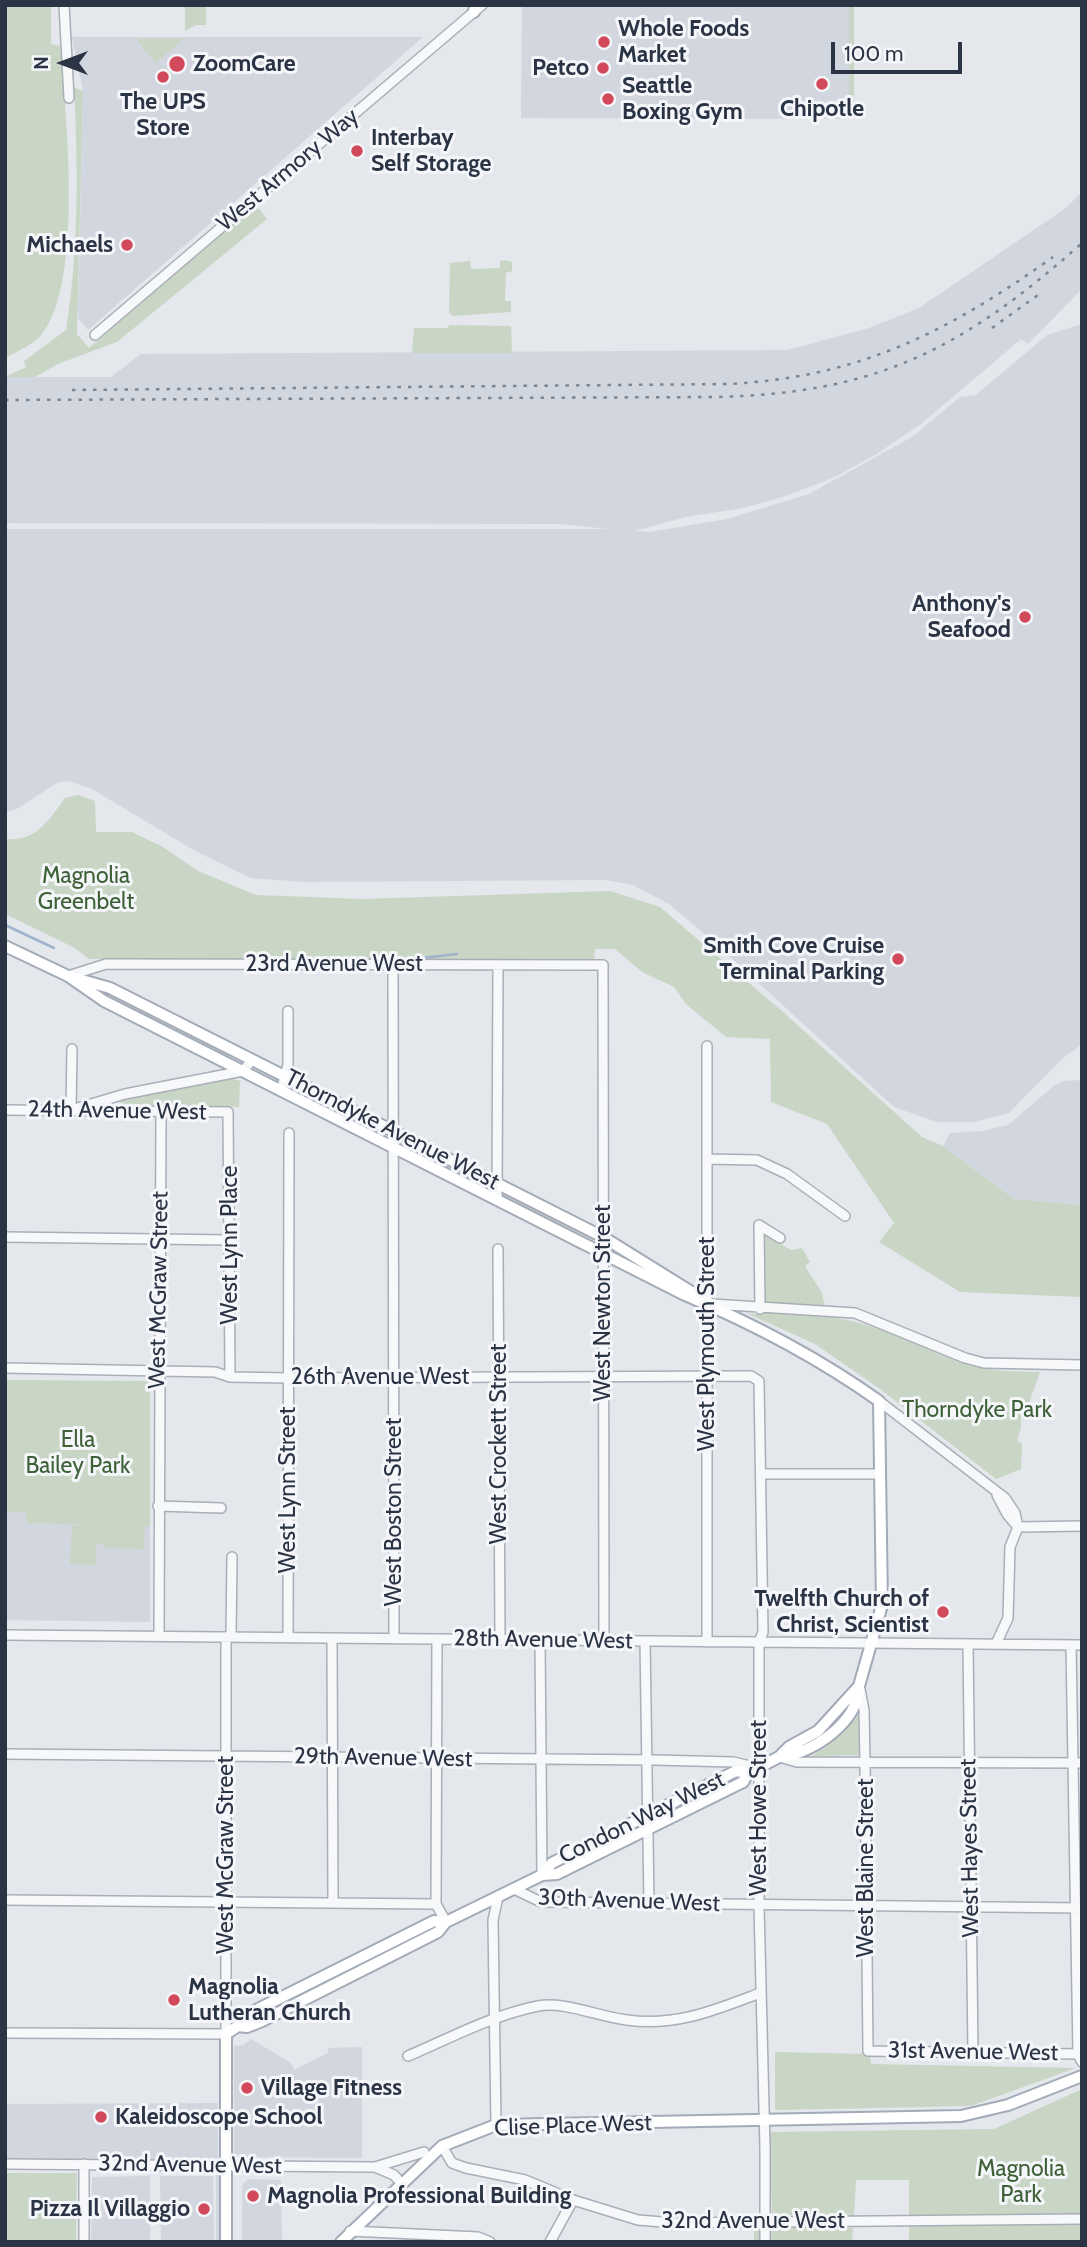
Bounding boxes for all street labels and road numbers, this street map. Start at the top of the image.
street label: West Armory Way [212,103,364,237]
street label: 23rd Avenue West [245,950,423,978]
street label: Thorndyke Avenue West [280,1064,504,1196]
street label: 24th Avenue West [27,1096,207,1126]
street label: West Lynn Place [216,1166,244,1324]
street label: West McGraw Street [143,1191,175,1389]
street label: West Newton Street [589,1205,617,1401]
street label: West Plymouth Street [693,1237,721,1451]
street label: West Crockett Street [485,1344,513,1544]
street label: 26th Avenue West [291,1363,469,1391]
street label: West Lynn Street [274,1407,302,1573]
street label: West Boston Street [380,1418,408,1606]
street label: 28th Avenue West [453,1625,633,1655]
street label: West Howe Street [745,1720,773,1896]
street label: 29th Avenue West [294,1743,472,1773]
street label: West McGraw Street [212,1756,240,1954]
street label: West Hayes Street [955,1758,985,1938]
street label: Condon Way West [555,1766,729,1870]
street label: West Blaine Street [852,1779,880,1957]
street label: 30th Avenue West [538,1884,720,1918]
street label: 31st Avenue West [888,2037,1058,2067]
street label: Clise Place West [494,2109,652,2143]
street label: 32nd Avenue West [98,2150,282,2180]
street label: 32nd Avenue West [661,2207,845,2235]

